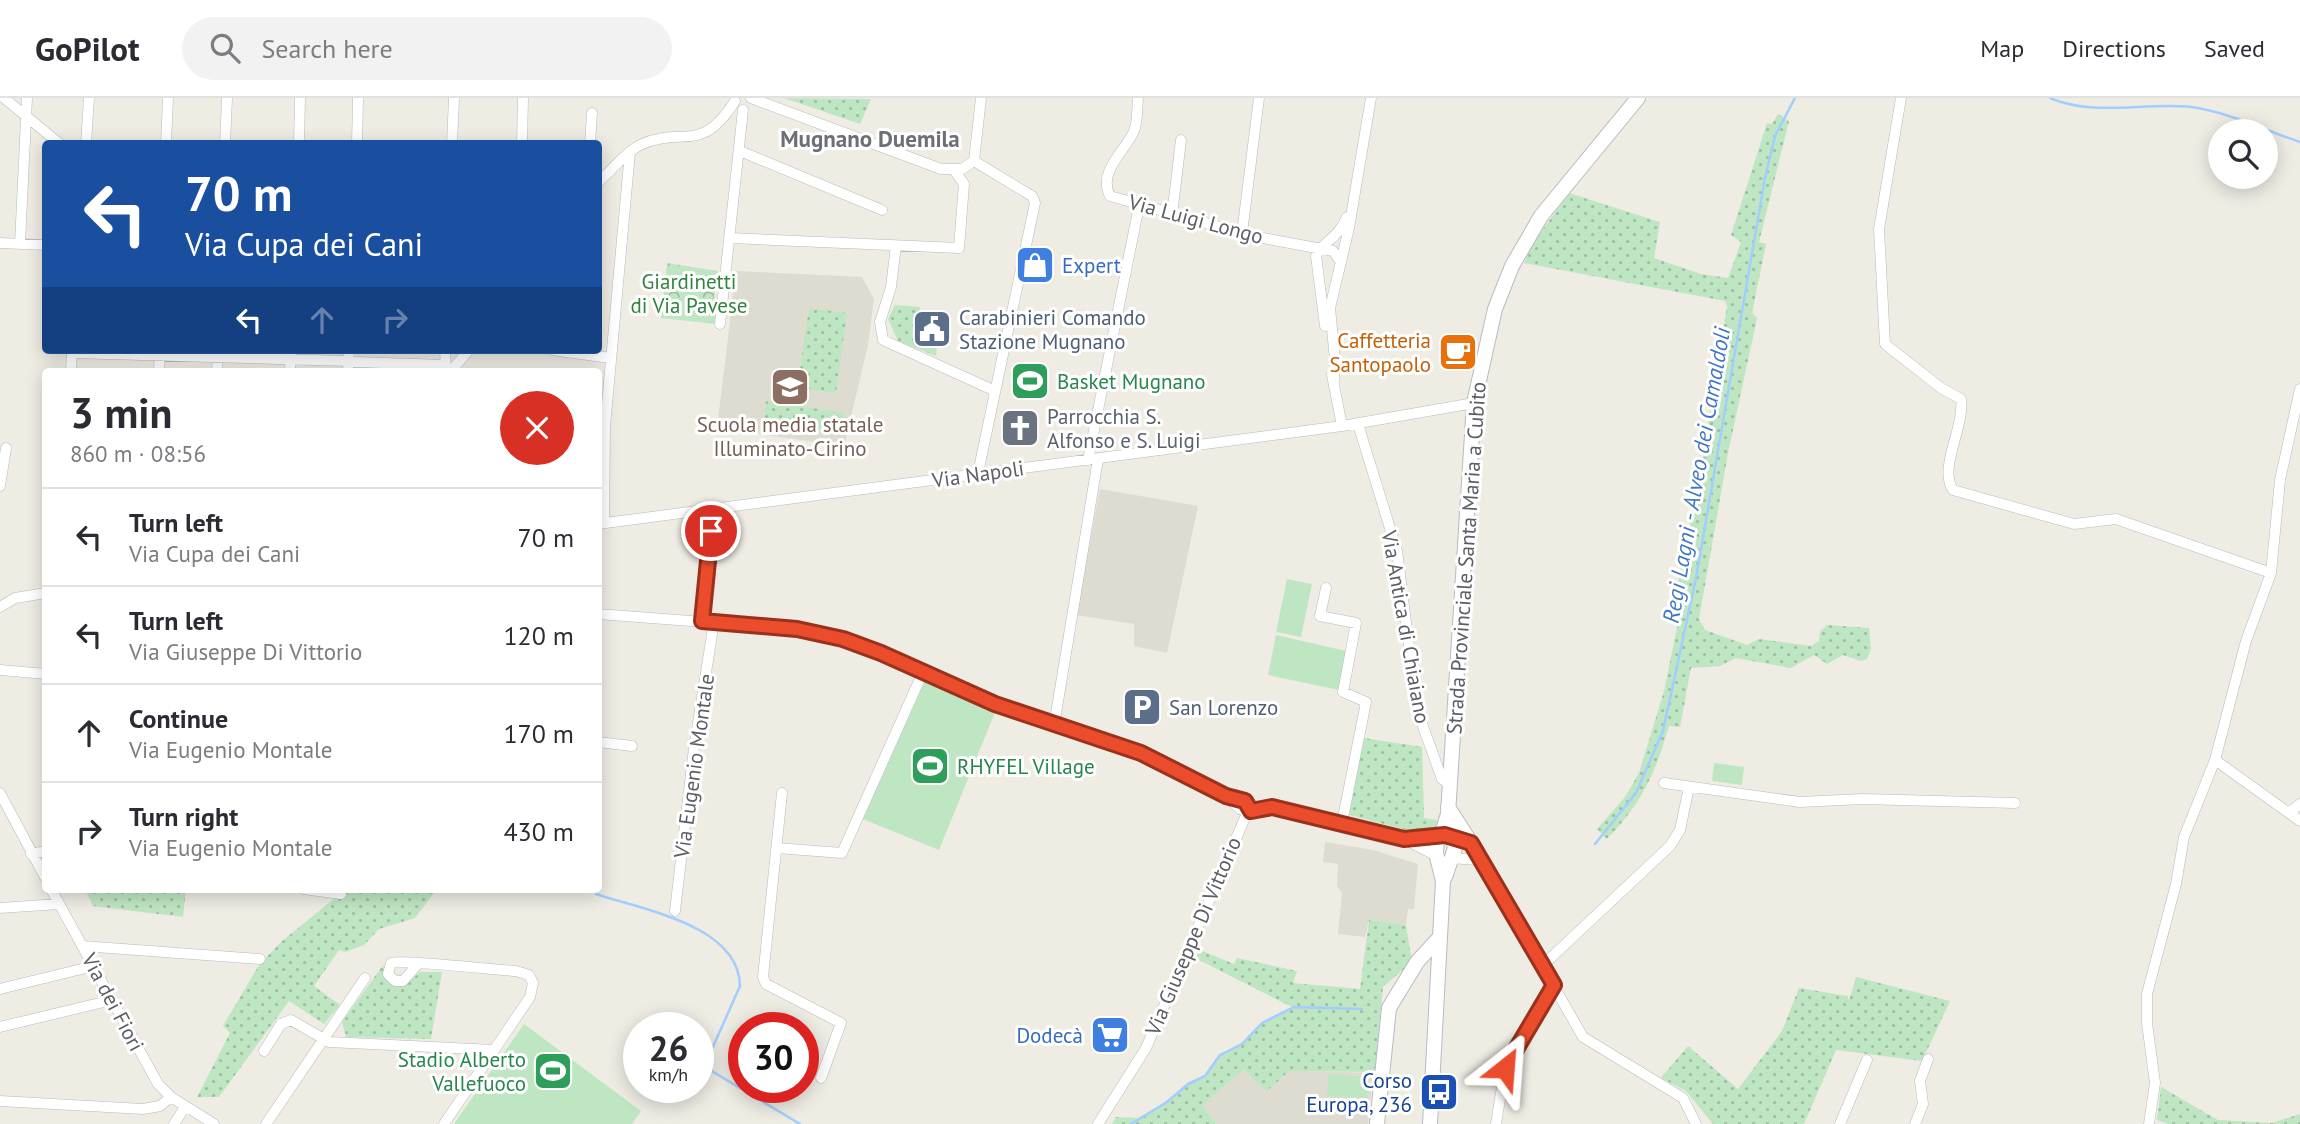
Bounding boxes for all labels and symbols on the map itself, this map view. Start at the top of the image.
district label: Mugnano Duemila [780,124,960,153]
street label: Via Luigi Longo [1125,188,1266,250]
shop icon: Expert [1014,244,1056,286]
place label: Expert [1062,252,1121,279]
park label: Giardinetti di Via Pavese [631,268,747,319]
place label: Carabinieri Comando Stazione Mugnano [959,304,1146,355]
public building icon: Carabinieri Comando Stazione Mugnano [911,308,953,350]
water label: Regi Lagni - Alveo dei Camaldoli [1656,324,1736,625]
place label: Caffetteria Santopaolo [1329,327,1431,378]
cafe icon: Caffetteria Santopaolo [1437,331,1479,373]
sports icon: Basket Mugnano [1009,360,1051,402]
school or university icon: Scuola media statale Illuminato-Cirino [769,366,811,408]
place label: Basket Mugnano [1057,368,1206,395]
street label: Strada Provinciale Santa Maria a Cubito [1440,381,1492,735]
place label: Parrocchia S. Alfonso e S. Luigi [1047,403,1201,454]
church icon: Parrocchia S. Alfonso e S. Luigi [999,407,1041,449]
place label: Scuola media statale Illuminato-Cirino [697,411,883,462]
street label: Via Napoli [929,454,1026,494]
pin [681,501,741,561]
street label: Via Antica di Chiaiano [1376,527,1436,726]
street label: Via Eugenio Montale [668,672,720,861]
parking icon: San Lorenzo [1121,686,1163,728]
place label: San Lorenzo [1169,694,1278,721]
sports icon: RHYFEL Village [909,745,951,787]
place label: RHYFEL Village [957,753,1095,780]
street label: Via Giuseppe Di Vittorio [1139,833,1247,1040]
street label: Via dei Fiori [75,947,150,1056]
speed limit sign: 30 [728,1012,819,1103]
supermarket icon: Dodecà [1089,1014,1131,1056]
place label: Dodecà [1016,1022,1083,1049]
position arrow [1468,1031,1542,1105]
place label: Stadio Alberto Vallefuoco [398,1046,526,1097]
sports icon: Stadio Alberto Vallefuoco [532,1050,574,1092]
place label: Corso Europa, 236 [1306,1067,1412,1118]
bus stop icon: Corso Europa, 236 [1418,1071,1460,1113]

